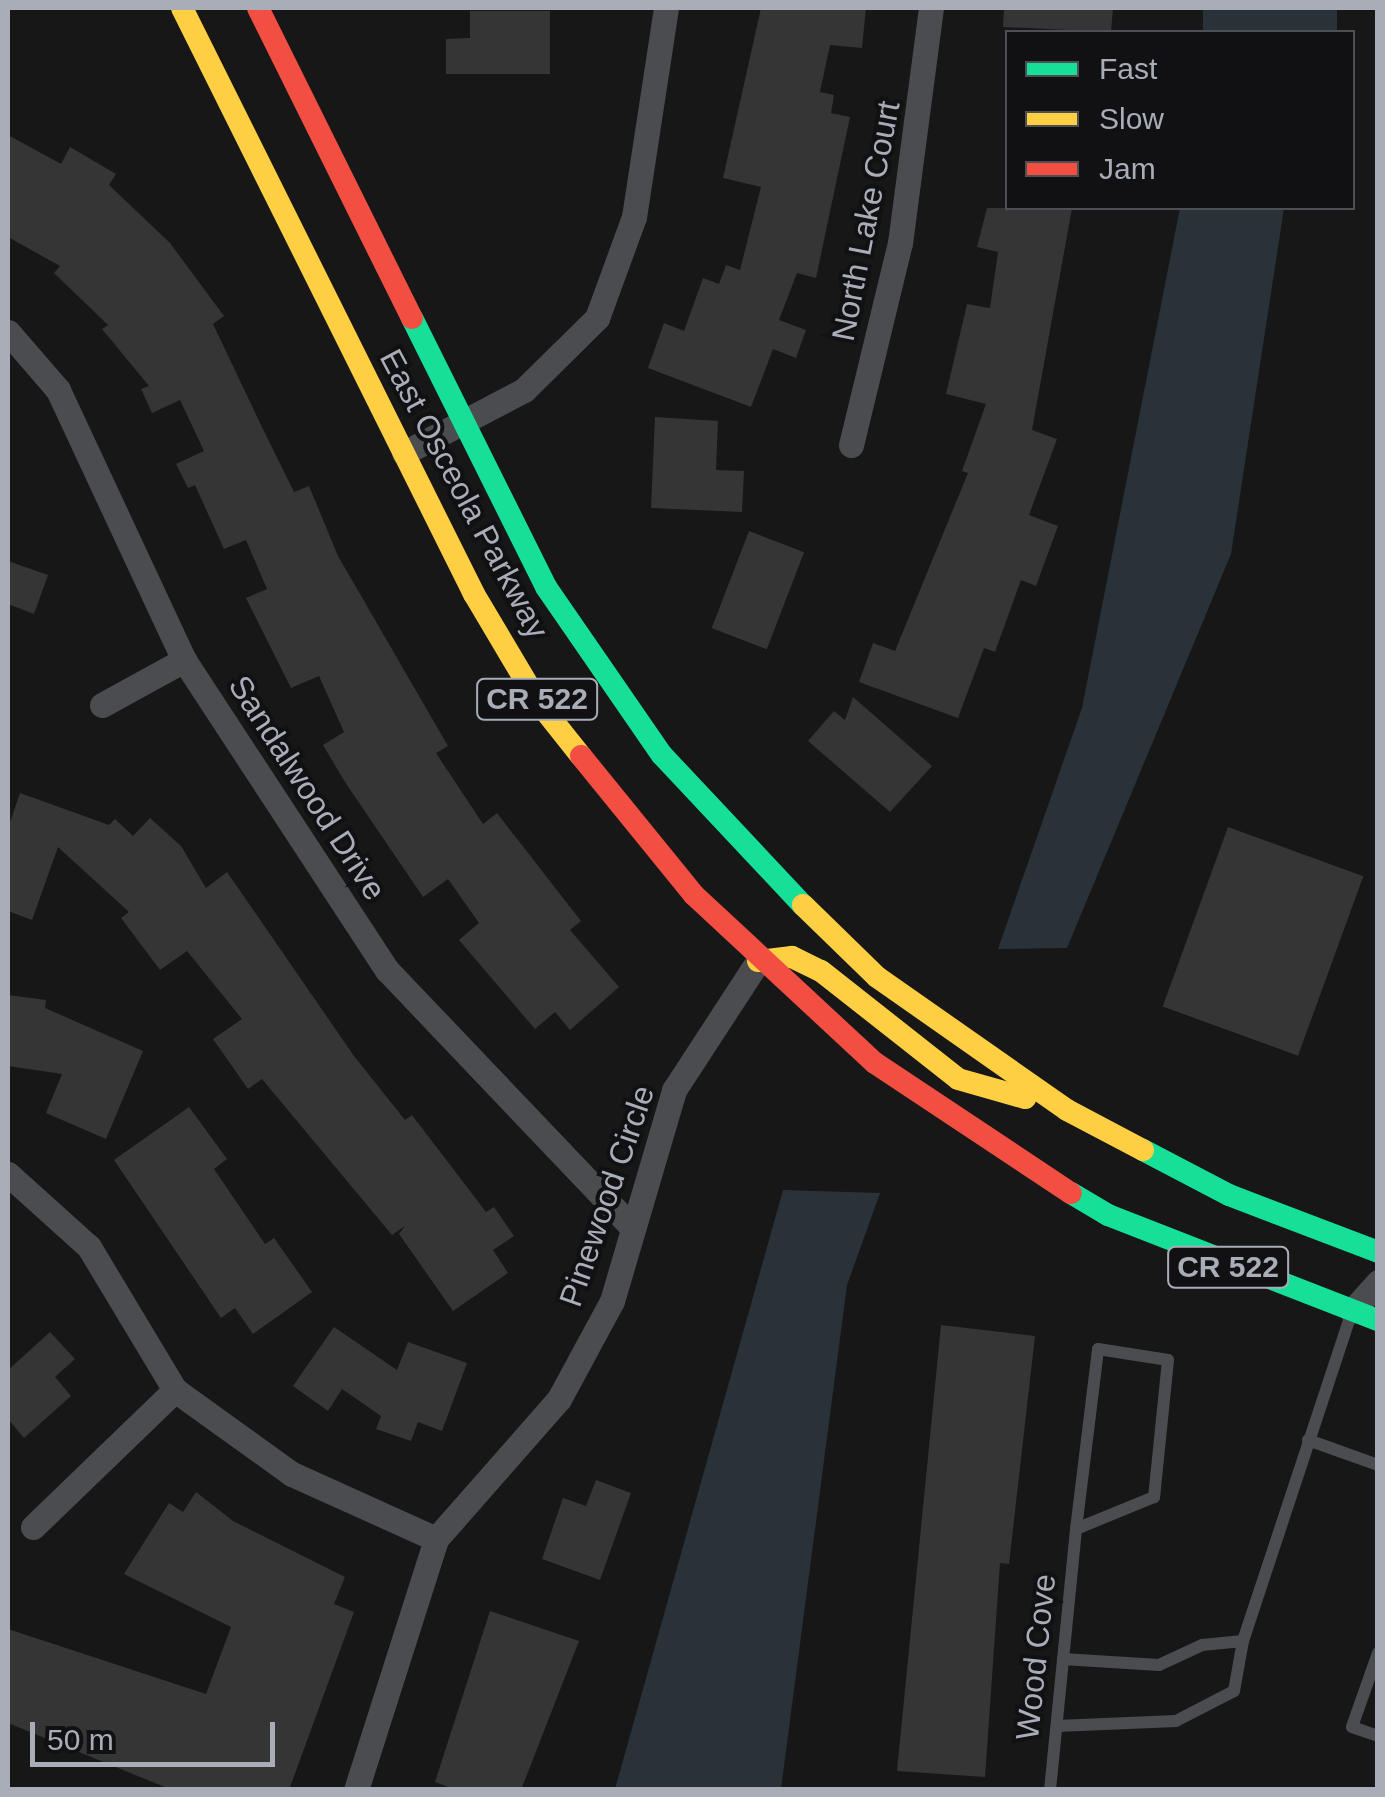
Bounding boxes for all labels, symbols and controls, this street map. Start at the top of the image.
legend [1005,30,1355,210]
text: Fast [1099,52,1157,85]
street label: North Lake Court [824,98,908,344]
text: Slow [1099,102,1164,135]
text: Jam [1099,152,1156,185]
street label: East Osceola Parkway [371,343,557,645]
street label: Sandalwood Drive [220,669,394,907]
road number: CR 522 [474,674,600,724]
street label: Pinewood Circle [551,1080,663,1312]
road number: CR 522 [1166,1242,1290,1292]
street label: Wood Cove [1008,1572,1064,1742]
scale bar [35,1702,280,1764]
text: 50 m [47,1723,114,1756]

